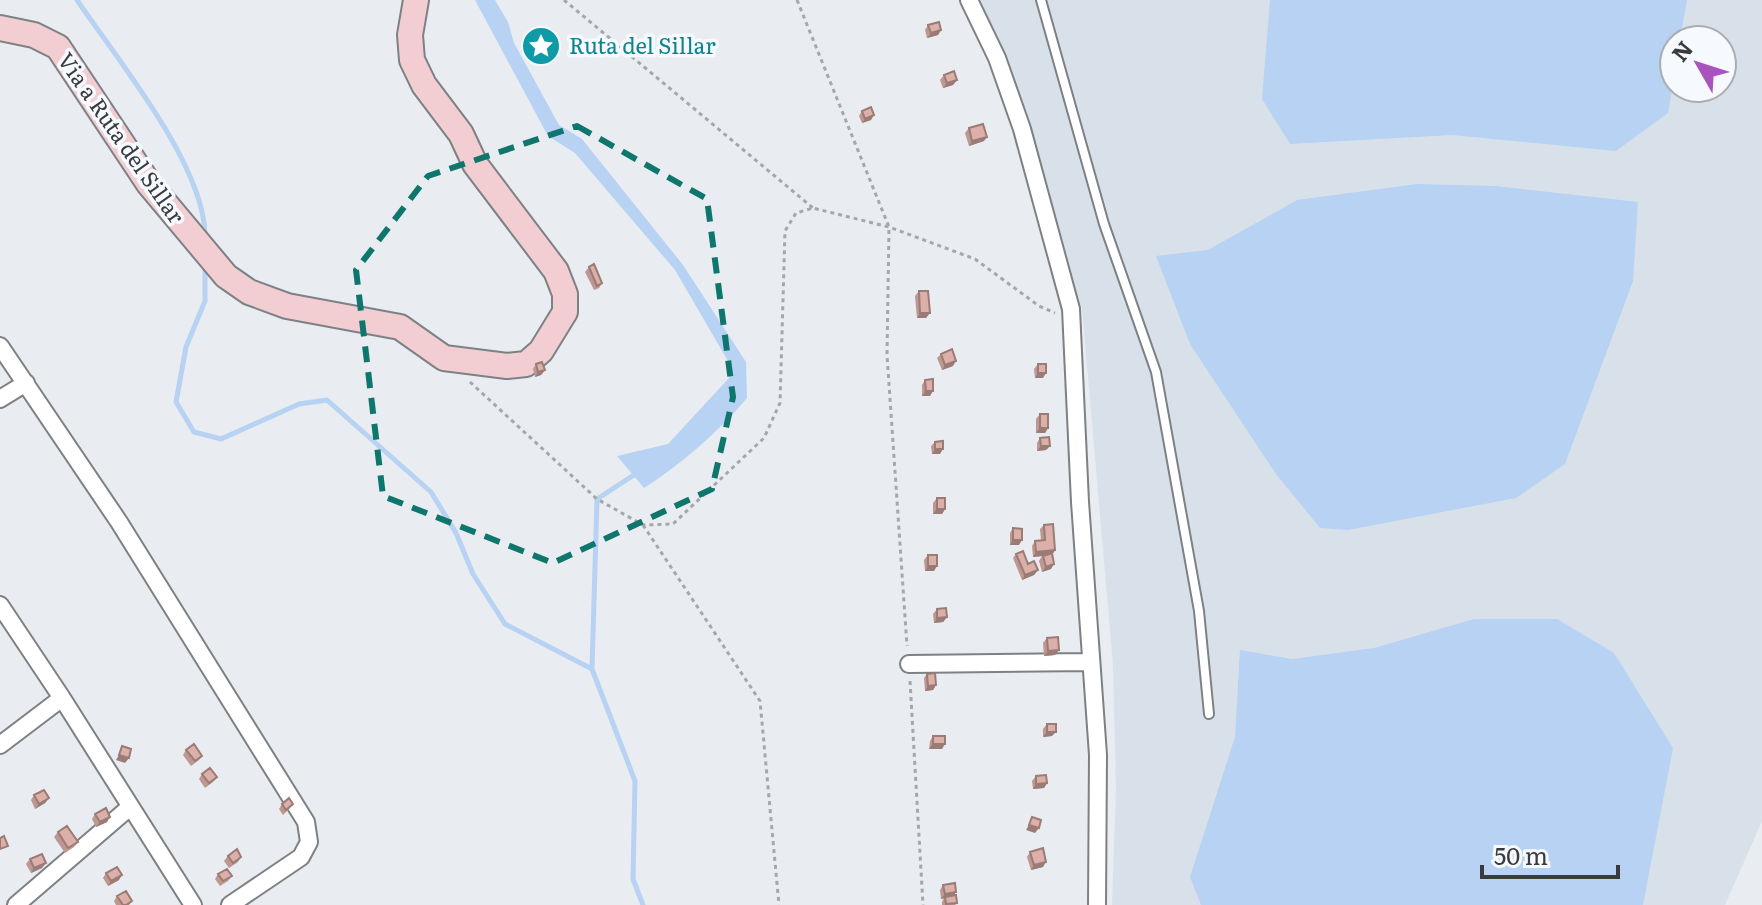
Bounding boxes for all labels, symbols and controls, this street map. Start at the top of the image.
north arrow [1658,24,1738,104]
place icon: Ruta del Sillar [520,25,562,67]
place label: Ruta del Sillar [569,28,716,61]
text: N [1663,33,1700,68]
street label: Via a Ruta del Sillar [51,45,194,230]
scale bar [1482,829,1618,879]
text: 50 m [1494,837,1548,872]

